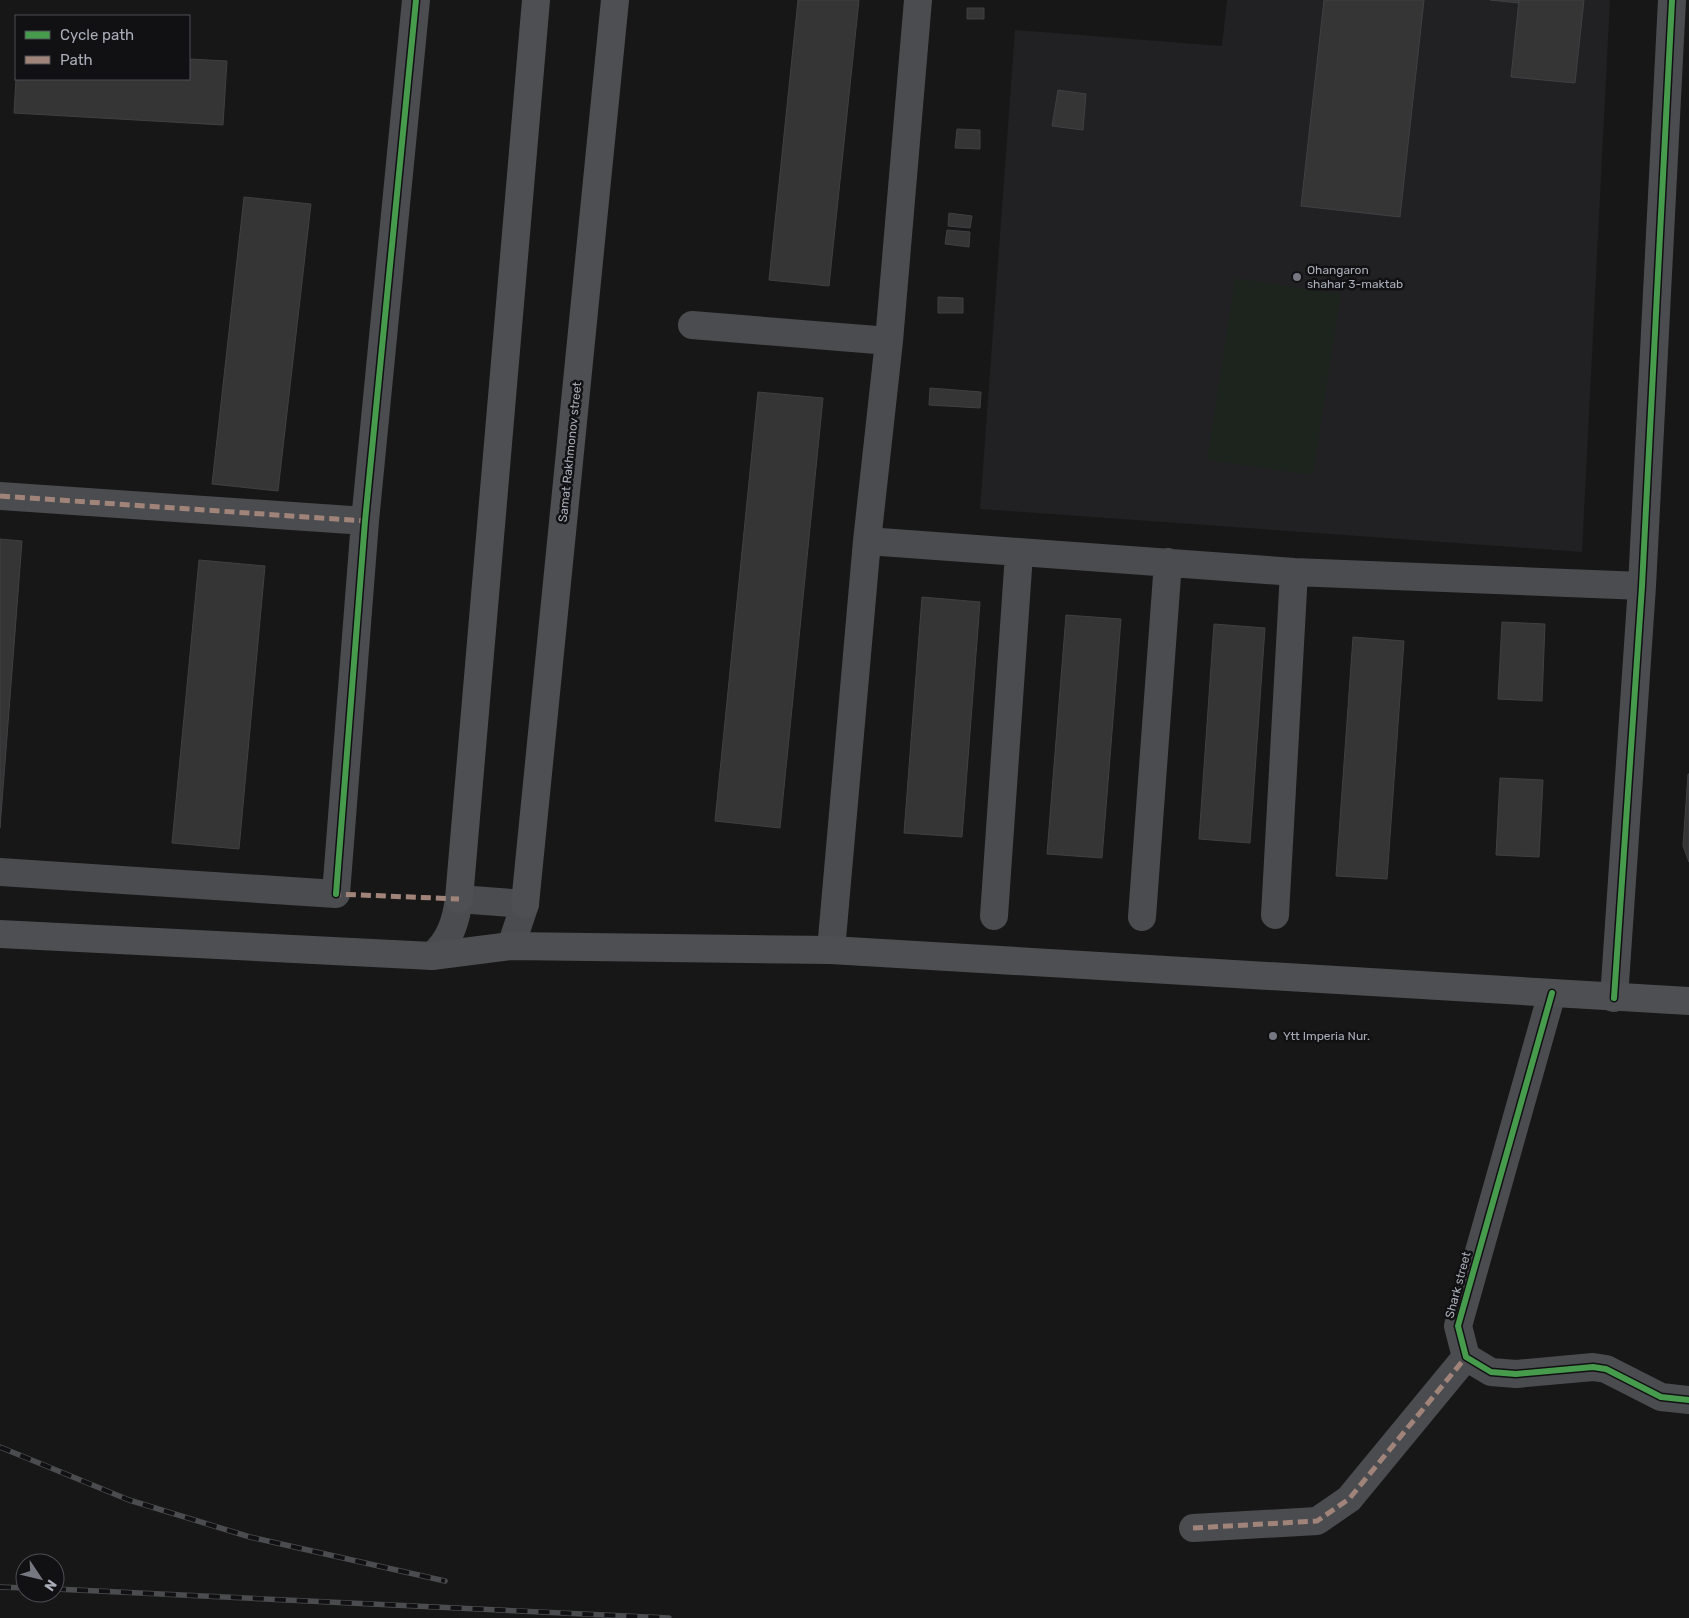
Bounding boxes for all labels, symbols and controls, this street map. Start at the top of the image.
legend [15,15,190,80]
text: Cycle path [60,26,134,44]
text: Path [60,51,93,69]
place label: Ohangaron shahar 3-maktab [1307,263,1403,291]
marker: Ohangaron shahar 3-maktab [1291,271,1303,283]
street label: Samat Rakhmonov street [556,381,584,523]
place label: Ytt Imperia Nur. [1283,1029,1370,1043]
marker: Ytt Imperia Nur. [1267,1030,1279,1042]
street label: Shark street [1442,1250,1474,1320]
north arrow [15,1553,65,1603]
text: N [40,1576,60,1594]

